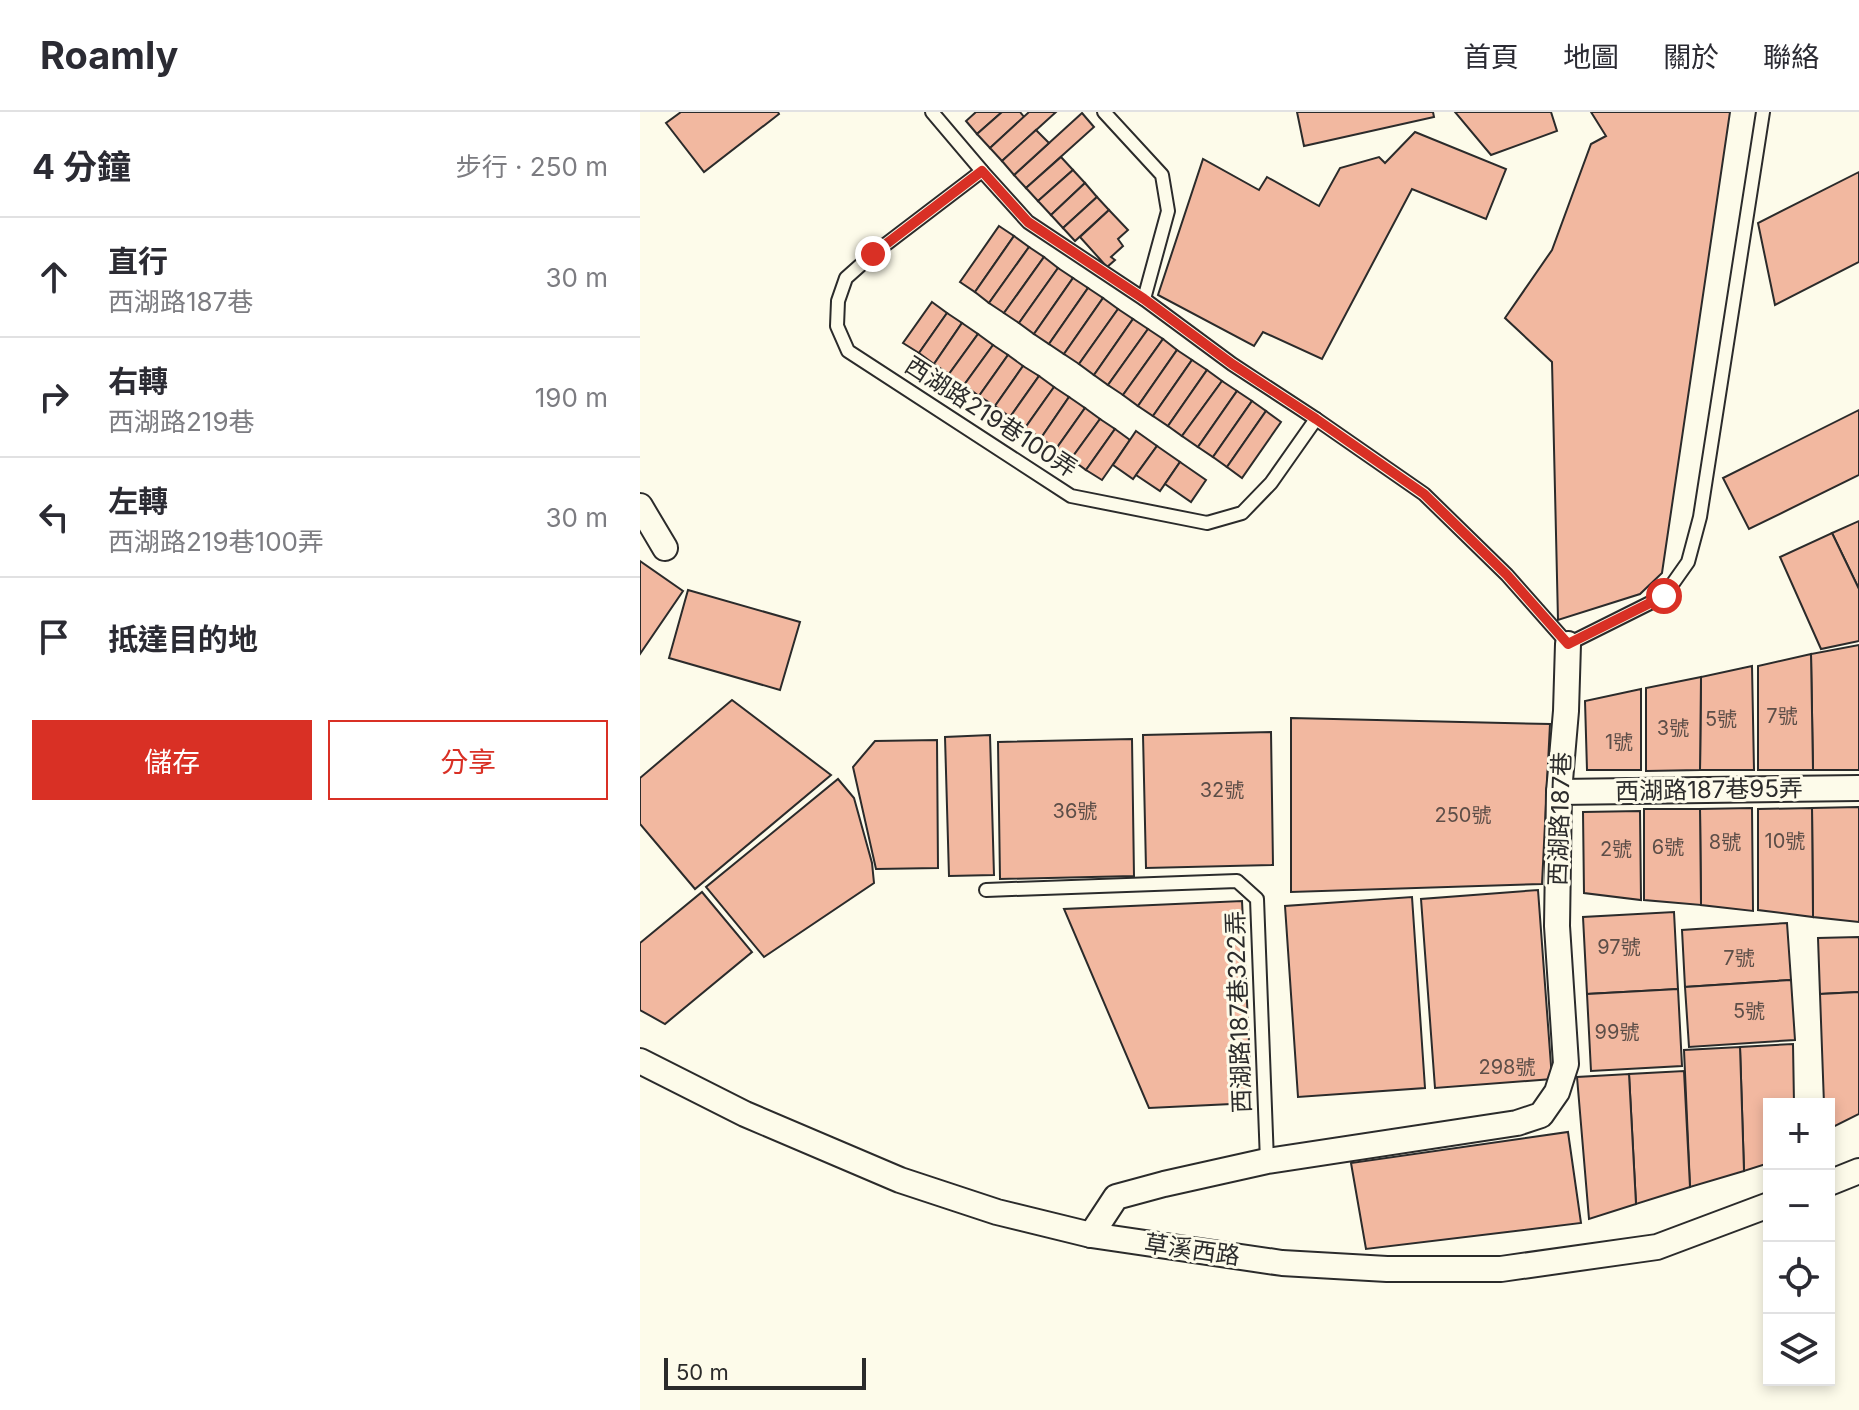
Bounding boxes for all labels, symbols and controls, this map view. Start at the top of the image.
text: Roamly [40,32,178,78]
text: 首頁 [1463,40,1519,74]
text: 地圖 [1563,40,1619,74]
text: 關於 [1663,40,1719,74]
text: 聯絡 [1763,40,1819,74]
text: 4 分鐘 [32,146,131,187]
text: 步行 · 250 m [456,151,608,182]
route end [855,236,891,272]
text: 直行 [108,243,168,279]
icon: ahead [32,255,76,299]
text: 30 m [545,262,608,293]
text: 西湖路187巷 [108,286,253,317]
street label: 西湖路219巷100弄 [900,350,1083,483]
text: 右轉 [108,363,168,399]
icon: right [32,375,76,419]
text: 190 m [535,382,608,413]
text: 西湖路219巷 [108,406,255,437]
text: 左轉 [108,483,168,519]
icon: left [32,495,76,539]
text: 30 m [545,502,608,533]
text: 西湖路219巷100弄 [108,526,324,557]
route start [1646,578,1682,614]
icon: arrive [32,615,76,659]
text: 抵達目的地 [108,621,258,657]
house number: 7號 [1766,704,1798,728]
house number: 5號 [1705,707,1737,731]
house number: 3號 [1657,716,1689,740]
button: 儲存 [32,720,312,800]
button: 分享 [328,720,608,800]
house number: 1號 [1605,730,1633,754]
street label: 西湖路187巷 [1543,751,1576,887]
street label: 西湖路187巷95弄 [1615,773,1803,806]
house number: 32號 [1200,778,1244,802]
house number: 36號 [1053,799,1097,823]
house number: 250號 [1435,803,1491,827]
house number: 10號 [1765,829,1805,853]
house number: 8號 [1709,830,1741,854]
house number: 6號 [1652,835,1684,859]
house number: 2號 [1600,837,1632,861]
street label: 西湖路187巷322弄 [1220,910,1257,1114]
house number: 97號 [1597,935,1641,959]
house number: 7號 [1723,946,1755,970]
house number: 5號 [1733,999,1765,1023]
house number: 99號 [1595,1020,1639,1044]
house number: 298號 [1479,1055,1535,1079]
map controls [1763,1098,1835,1386]
button: + [1763,1098,1835,1170]
button: − [1763,1170,1835,1242]
street label: 草溪西路 [1143,1228,1242,1271]
button: locate [1763,1242,1835,1314]
button: layers [1763,1314,1835,1386]
scale bar [664,1354,866,1390]
text: 50 m [676,1359,729,1385]

